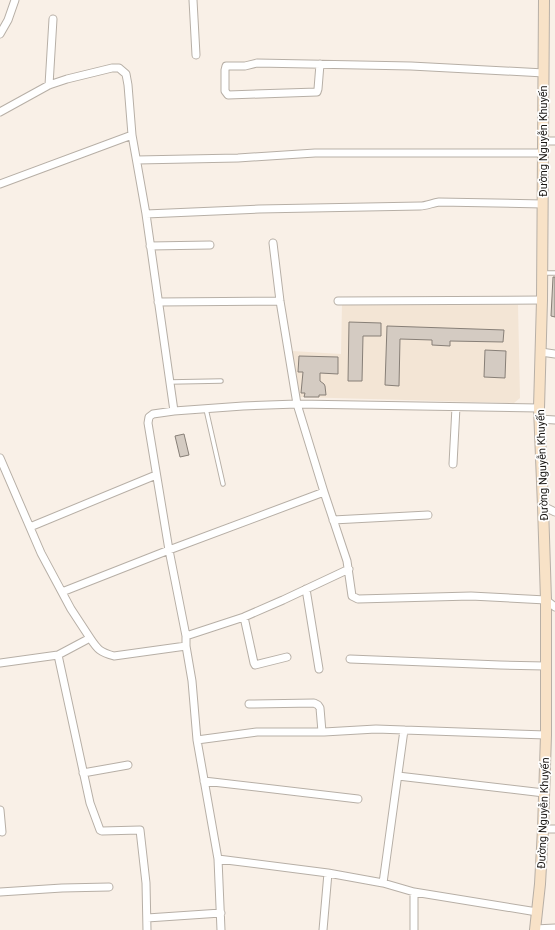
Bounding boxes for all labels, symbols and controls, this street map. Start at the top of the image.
street label: Đường Nguyễn Khuyến [537,85,550,197]
street label: Đường Nguyễn Khuyến [534,409,551,521]
street label: Đường Nguyễn Khuyến [535,757,552,869]

